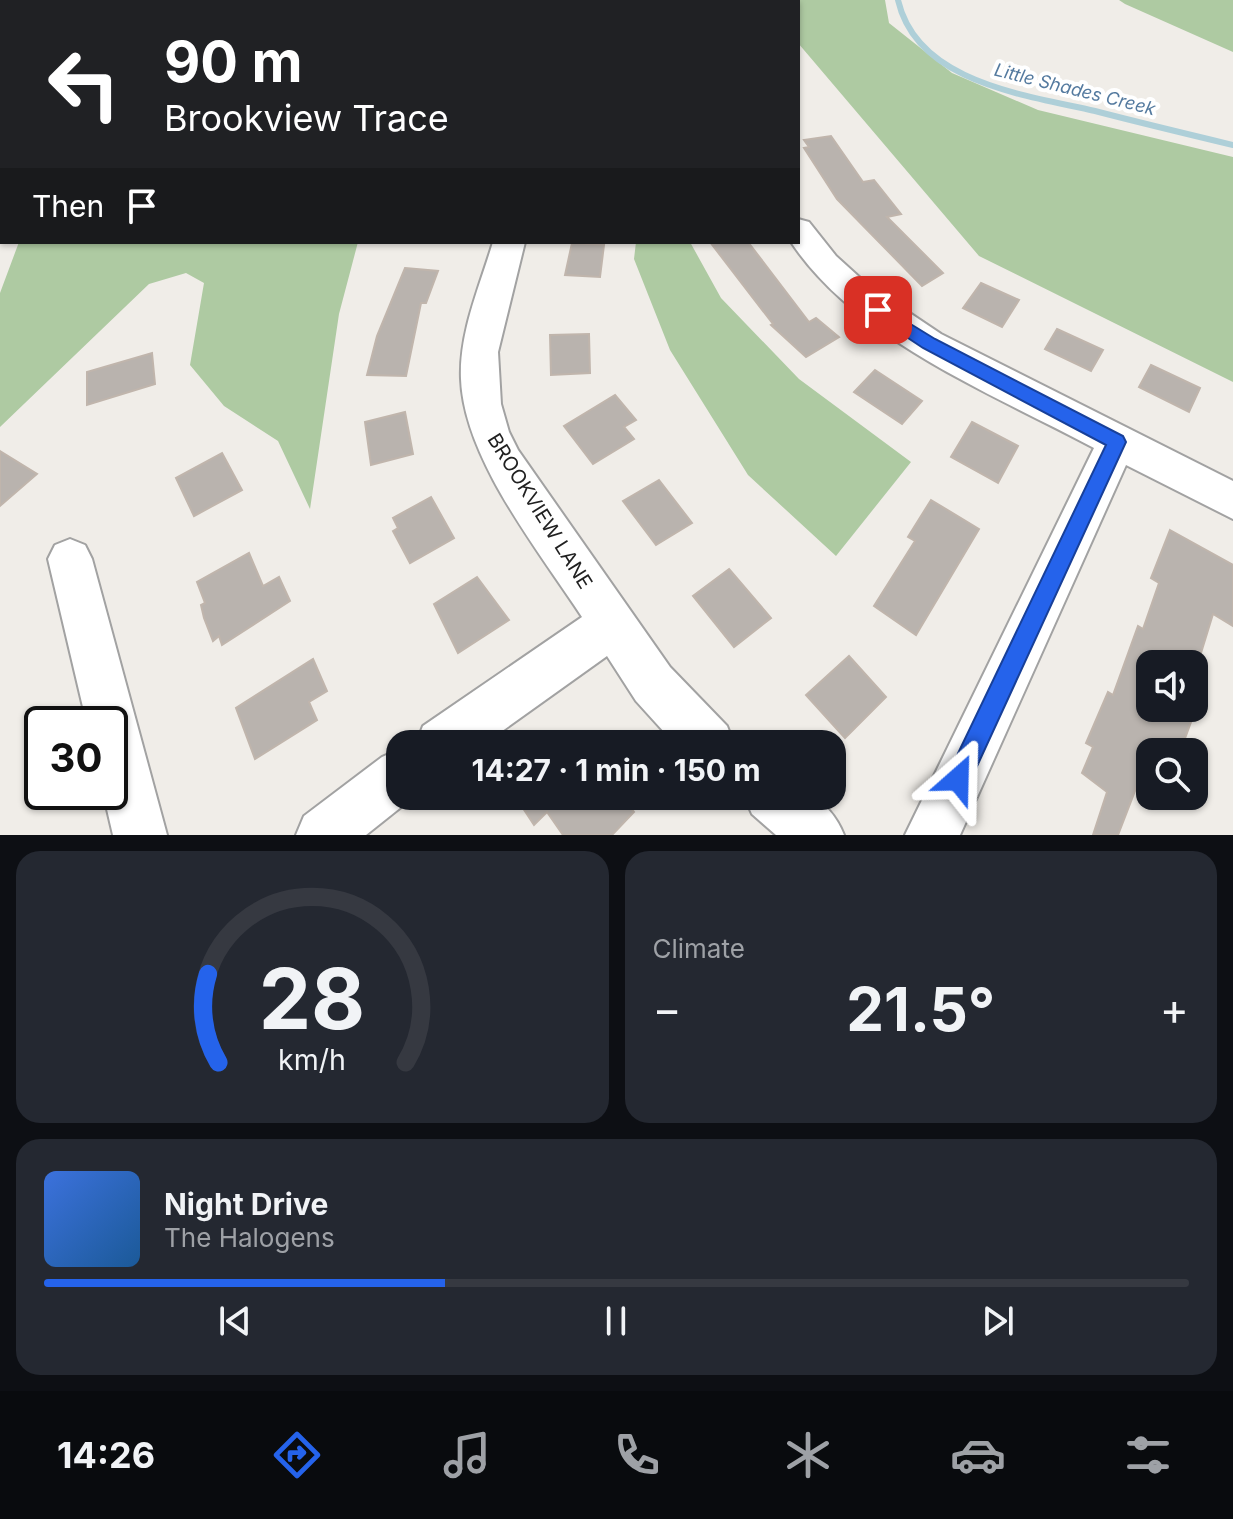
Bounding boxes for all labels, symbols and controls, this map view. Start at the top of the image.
text: 90 m [164,28,303,96]
icon: left [32,32,136,136]
water label: Little Shades Creek [992,59,1159,119]
text: Brookview Trace [164,96,449,140]
icon: arrive [120,184,164,228]
text: Then [32,188,104,224]
pin [844,276,912,344]
icon: arrive [856,288,900,332]
street label: BROOKVIEW LANE [482,429,598,593]
map controls [1136,650,1208,810]
button: sound [1136,650,1208,722]
speed limit sign: 30 [24,706,128,810]
position arrow [916,737,1000,821]
button: search [1136,738,1208,810]
text: 14:27 · 1 min · 150 m [471,752,761,788]
text: Climate [653,933,745,964]
text: 28 [259,948,366,1049]
text: 21.5° [846,973,995,1045]
text: − [653,982,682,1036]
text: + [1160,982,1189,1036]
text: km/h [278,1042,346,1077]
text: Night Drive [164,1186,328,1222]
text: The Halogens [164,1222,335,1253]
icon: previous [213,1299,257,1343]
icon: pause [594,1299,638,1343]
icon: next [976,1299,1020,1343]
icon: directions [269,1427,325,1483]
icon: music [439,1427,495,1483]
icon: phone [609,1427,665,1483]
icon: climate [780,1427,836,1483]
icon: car [950,1427,1006,1483]
icon: filters [1120,1427,1176,1483]
text: 14:26 [57,1433,155,1477]

